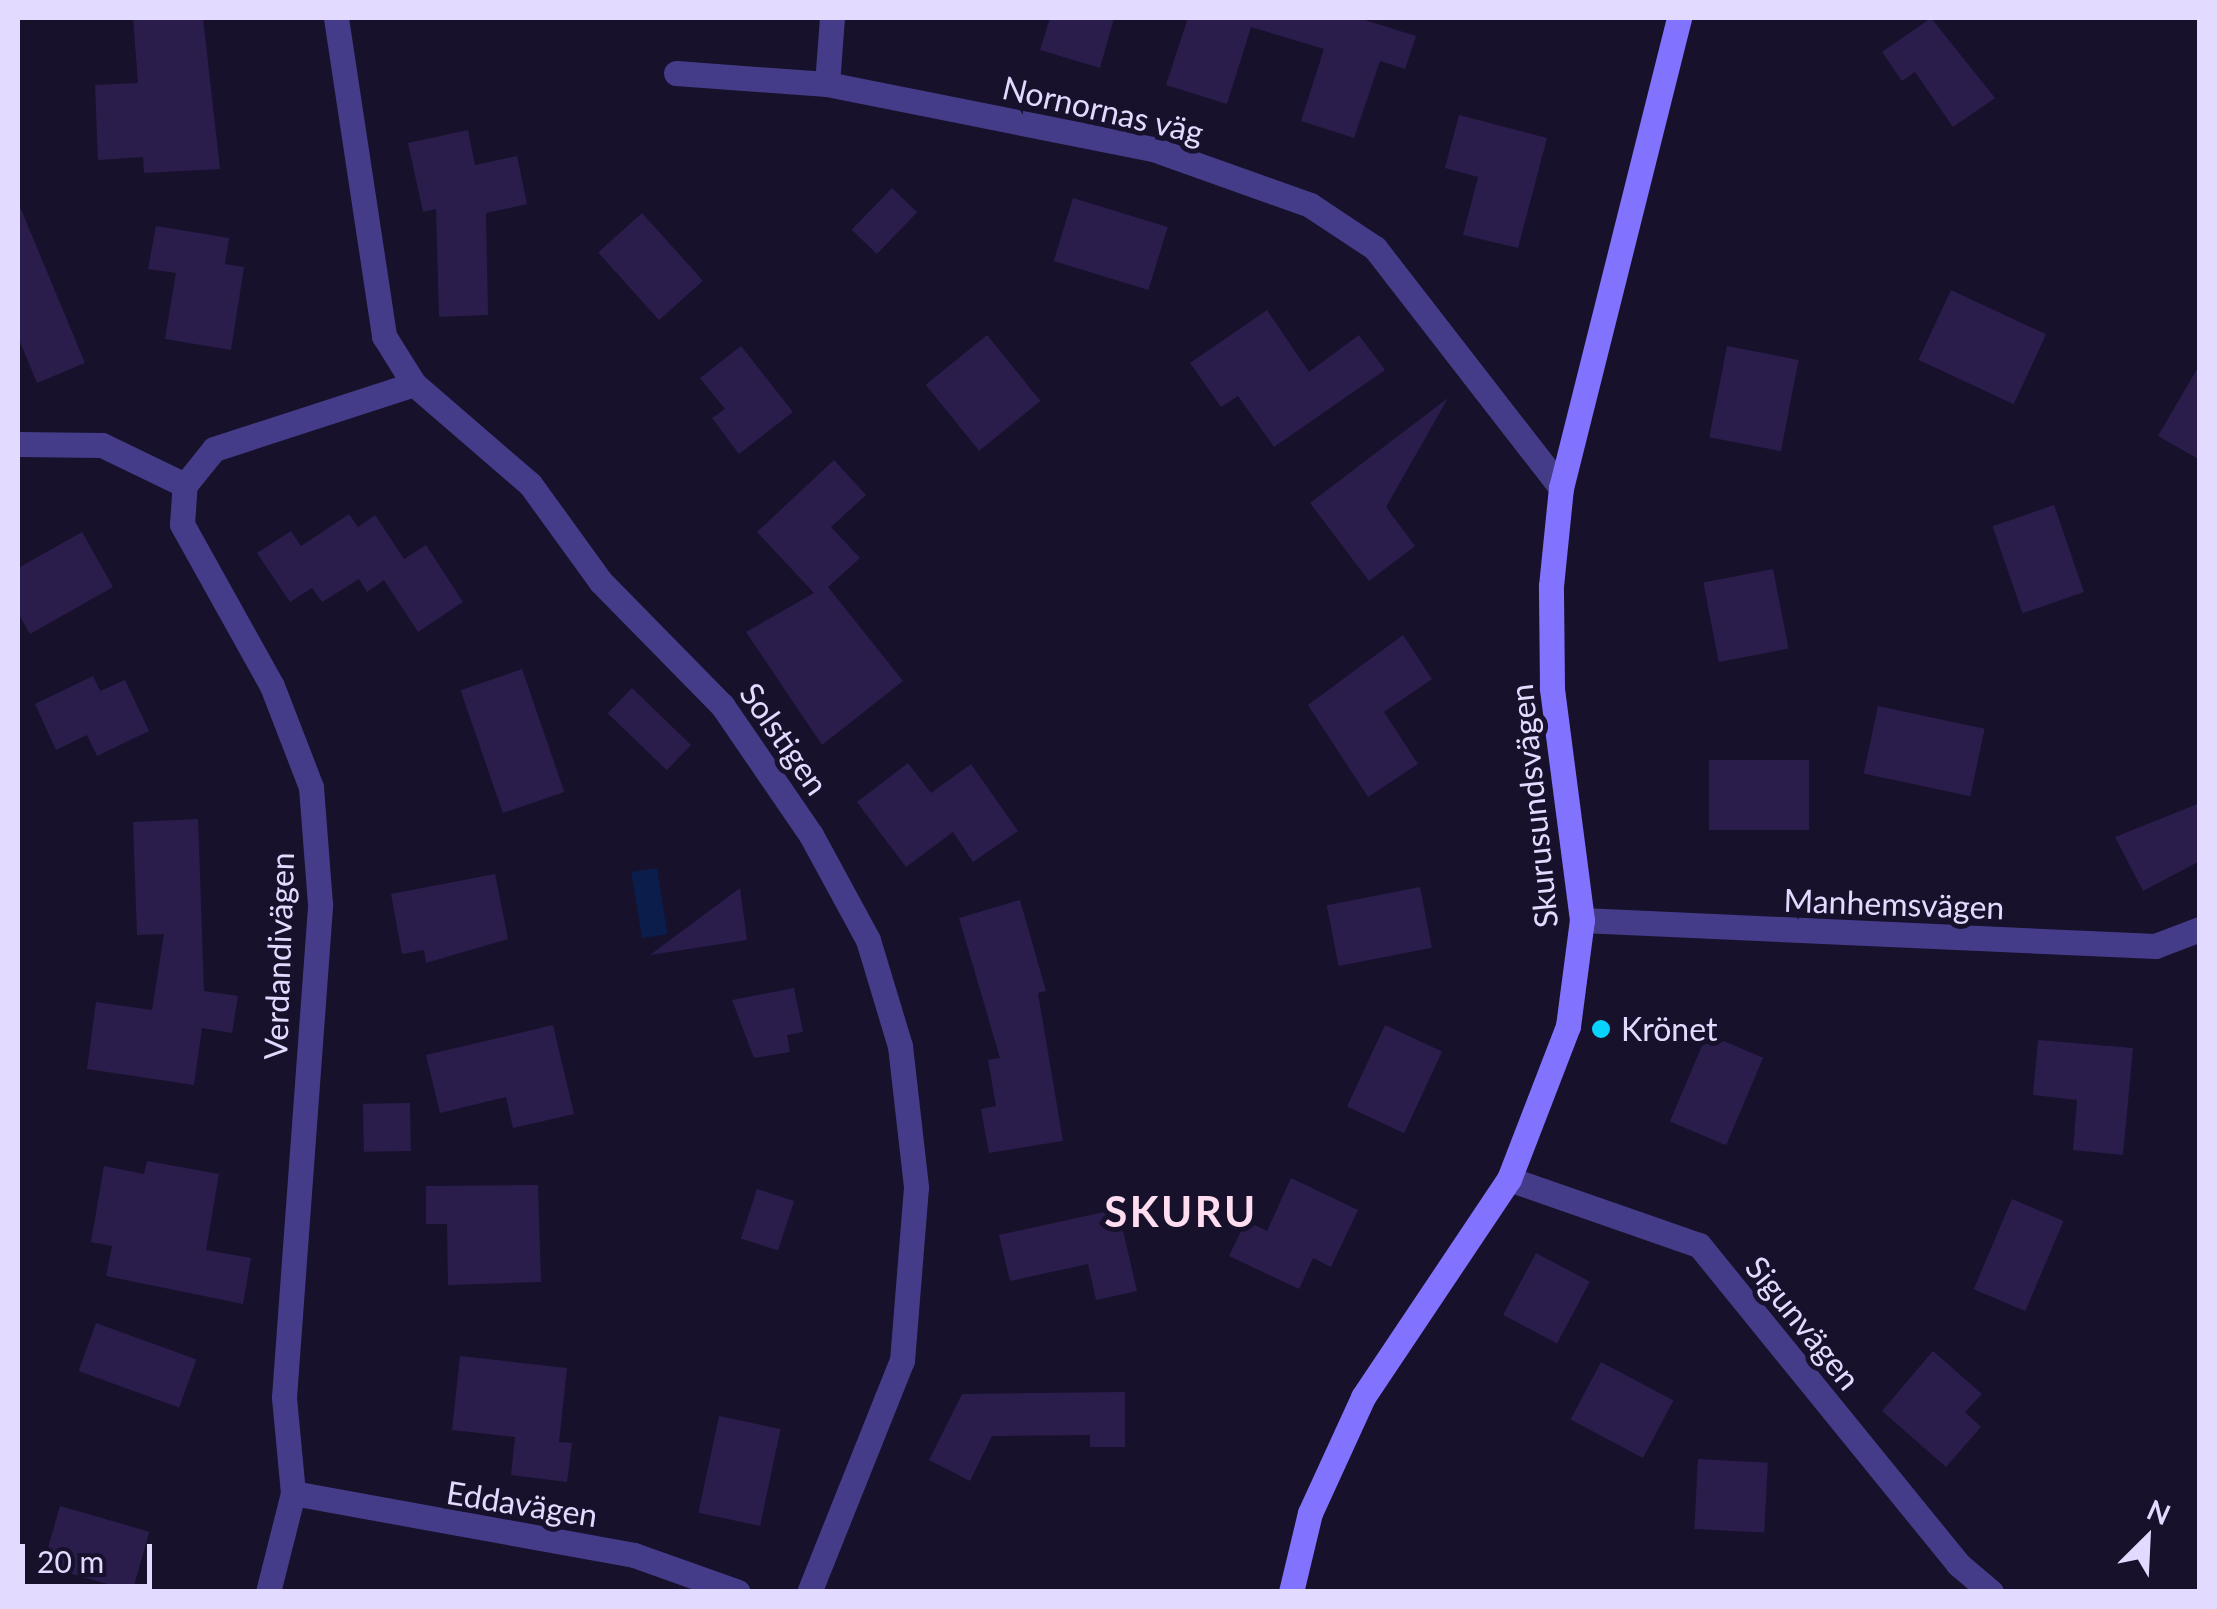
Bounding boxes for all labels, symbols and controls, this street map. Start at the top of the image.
street label: Nornornas väg [998,68,1208,152]
street label: Solstigen [732,676,836,802]
street label: Skurusundsvägen [1502,682,1566,930]
street label: Verdandivägen [256,852,302,1060]
street label: Manhemsvägen [1783,881,2005,927]
place label: Krönet [1621,1010,1717,1048]
marker: Krönet [1590,1018,1612,1040]
district label: SKURU [1104,1186,1258,1236]
street label: Sigunvägen [1738,1249,1868,1397]
street label: Eddavägen [444,1473,600,1535]
north arrow [2097,1489,2197,1589]
text: N [2142,1492,2176,1532]
scale bar [25,1524,158,1586]
text: 20 m [37,1543,104,1579]

